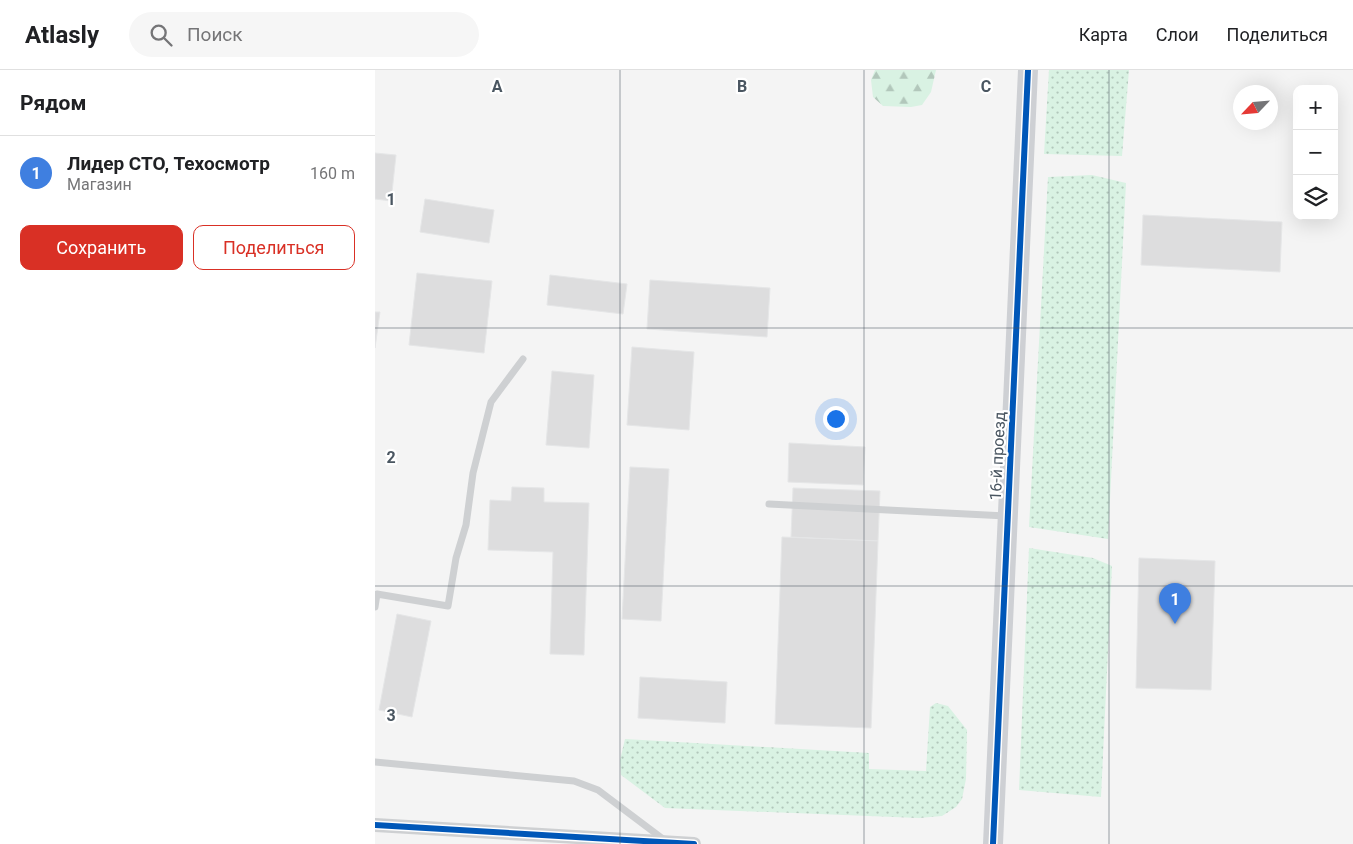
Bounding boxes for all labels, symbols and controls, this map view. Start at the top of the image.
search box [129,12,479,57]
text: Atlasly [25,21,99,49]
icon: search [147,21,175,49]
text: Поиск [187,23,243,46]
text: Карта [1079,24,1128,45]
text: Слои [1156,24,1199,45]
text: Поделиться [1227,24,1328,45]
text: A [492,77,503,96]
text: B [737,77,747,96]
text: C [981,77,991,96]
north arrow [1233,85,1278,130]
map controls [1293,85,1338,220]
button: + [1293,85,1338,130]
text: Рядом [20,91,86,115]
button: − [1293,130,1338,175]
text: Лидер СТО, Техосмотр [67,152,270,175]
text: 1 [31,164,41,183]
text: 160 m [310,164,355,183]
text: Магазин [67,175,132,194]
button: layers [1293,175,1338,220]
text: 1 [386,190,396,209]
button: Сохранить [20,225,183,270]
button: Поделиться [193,225,355,270]
your location [823,406,849,432]
street label: 16-й проезд [986,411,1009,501]
text: 2 [386,448,396,467]
pin: 1 [1159,583,1191,624]
text: 3 [386,706,396,725]

